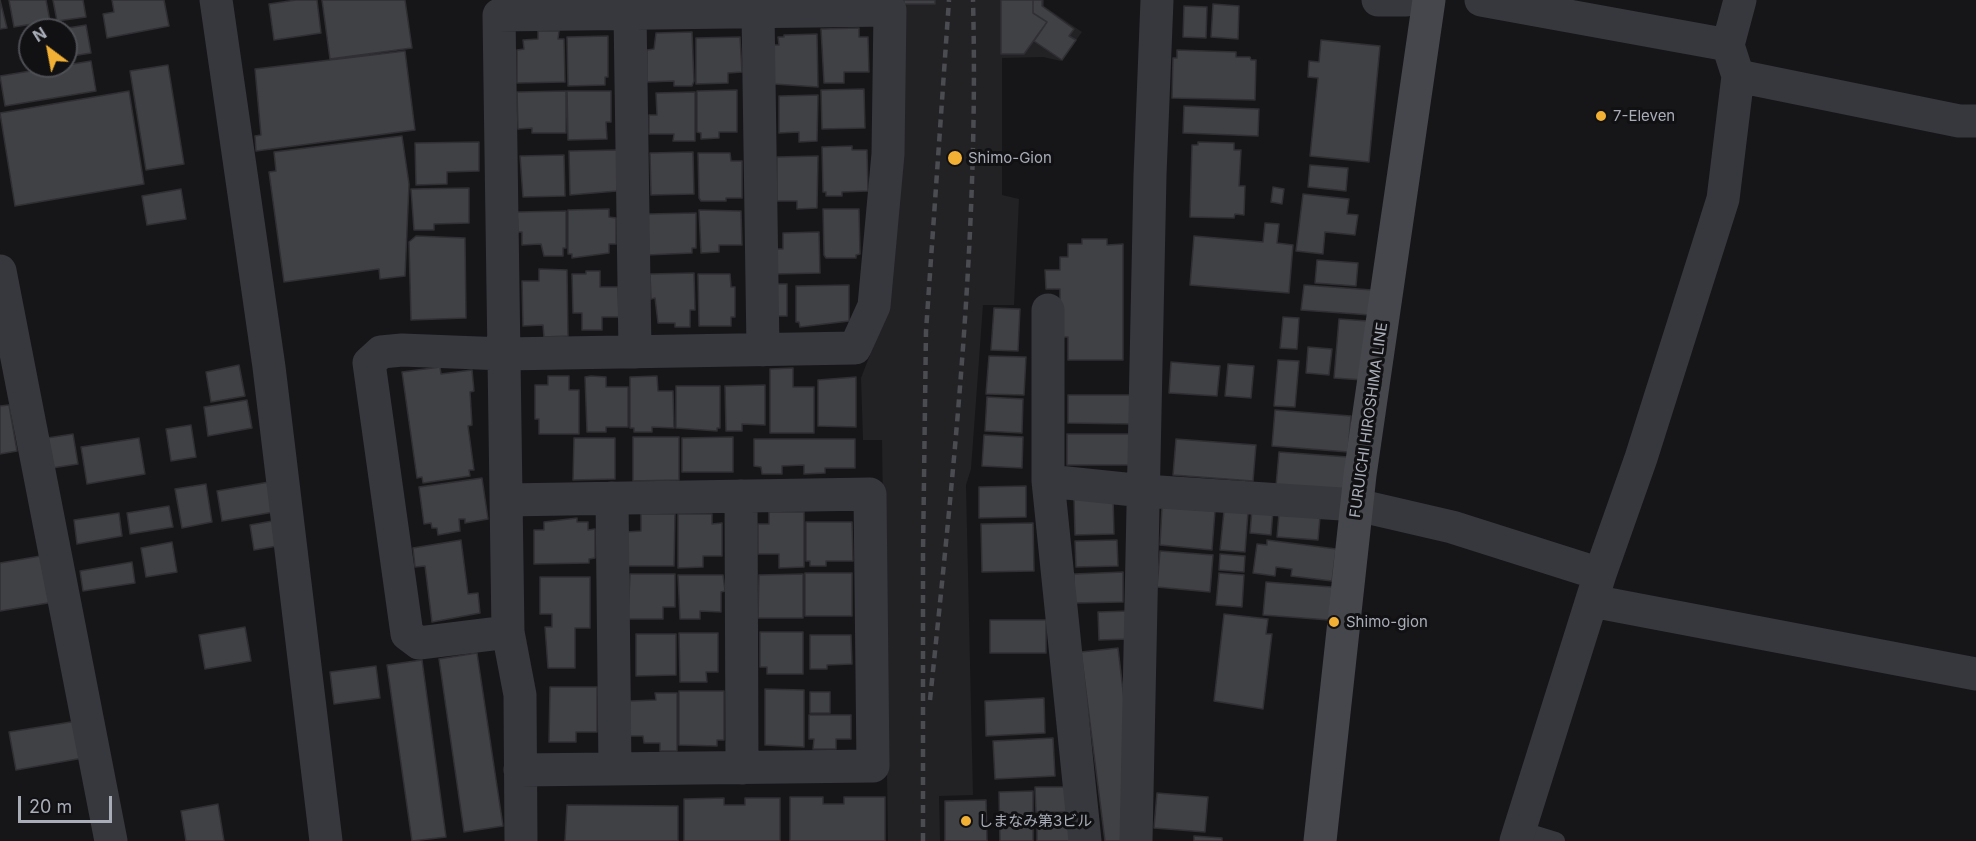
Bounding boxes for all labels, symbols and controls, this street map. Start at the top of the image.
north arrow [18,18,78,78]
text: N [29,23,50,46]
place label: 7-Eleven [1613,107,1675,125]
marker: 7-Eleven [1594,109,1608,123]
marker: Shimo-Gion [946,149,964,167]
place label: Shimo-Gion [968,149,1052,167]
street label: FURUICHI HIROSHIMA LINE [1346,321,1392,519]
place label: Shimo-gion [1346,613,1428,631]
marker: Shimo-gion [1327,615,1341,629]
scale bar [21,784,116,822]
text: 20 m [29,796,72,817]
place label: しまなみ第3ビル [978,812,1092,830]
marker: しまなみ第3ビル [959,814,973,828]

